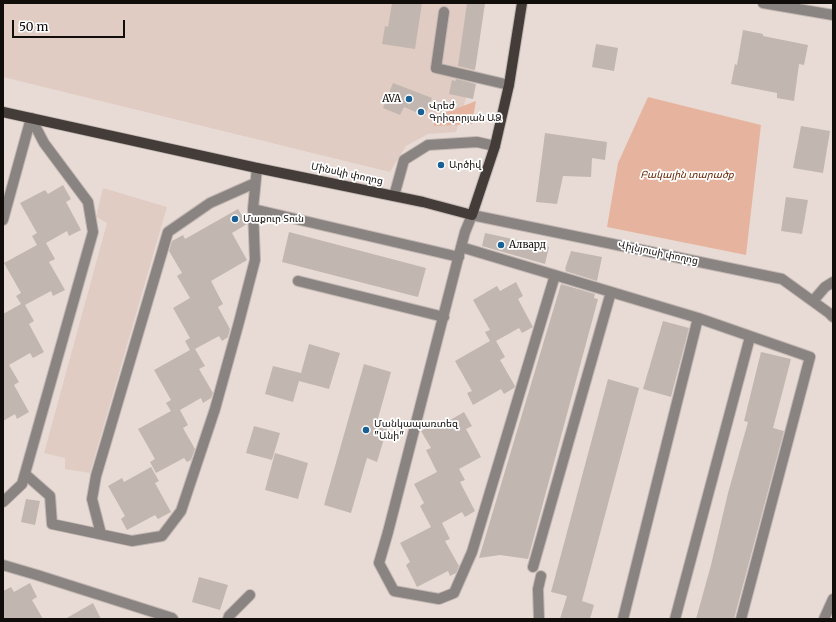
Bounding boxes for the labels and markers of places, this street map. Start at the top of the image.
place label: AVA [382,93,401,105]
marker: AVA [404,94,414,104]
place label: Վրեժ Գրիգորյան ԱՁ [429,100,502,124]
marker: Վրեժ Գրիգորյան ԱՁ [416,107,426,117]
place label: Արծիվ [449,159,481,171]
marker: Արծիվ [436,160,446,170]
place label: Մաքուր Տուն [243,213,304,225]
marker: Մաքուր Տուն [230,214,240,224]
place label: Алвард [509,239,546,251]
marker: Алвард [496,240,506,250]
place label: Մանկապառտեզ "Անի" [374,418,458,442]
marker: Մանկապառտեզ "Անի" [361,425,371,435]

